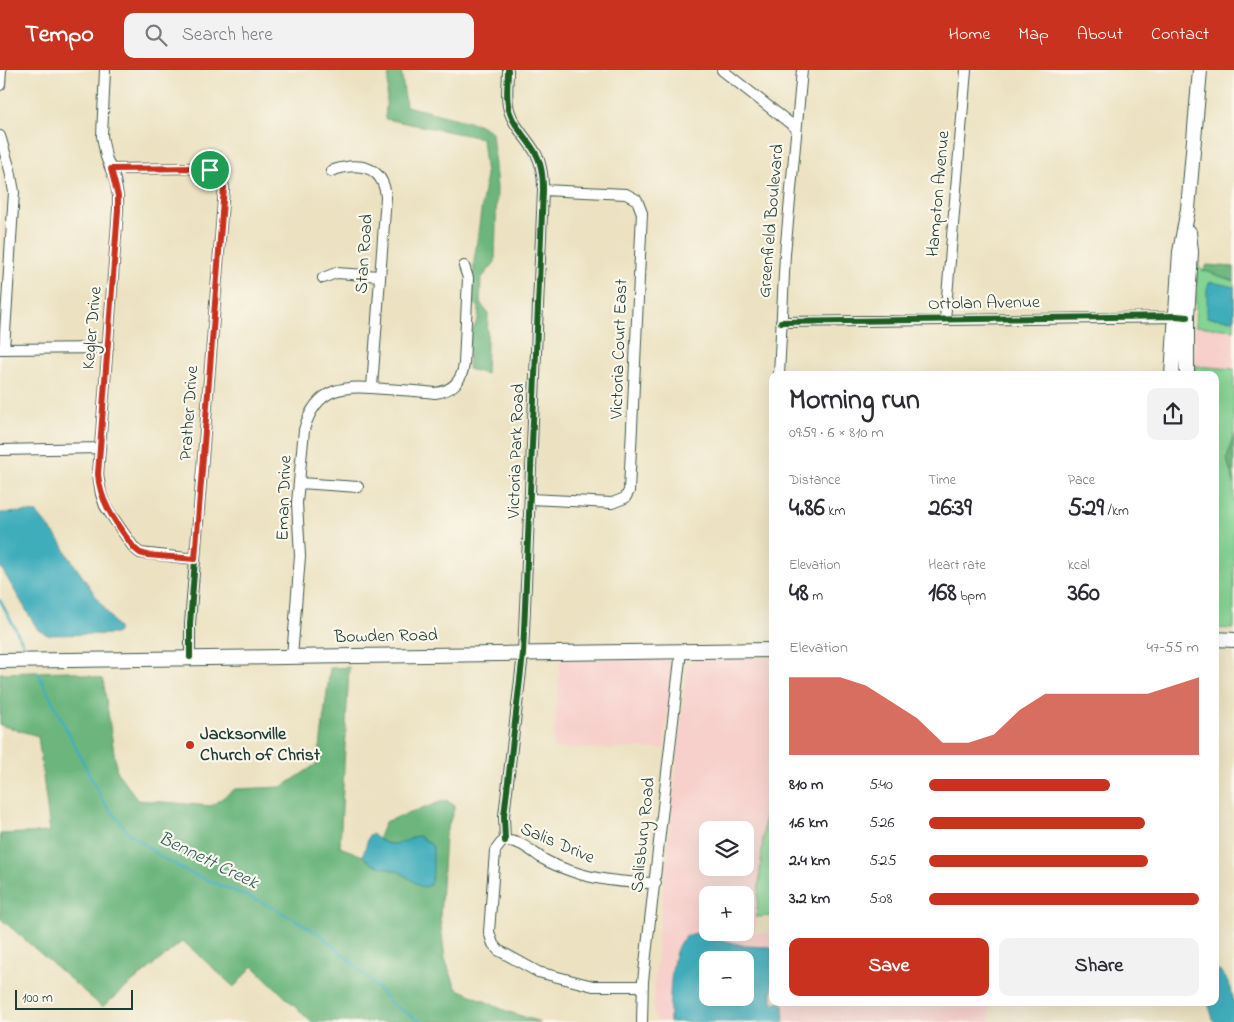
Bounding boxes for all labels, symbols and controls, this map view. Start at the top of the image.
search box [124,13,474,58]
text: Tempo [25,18,94,53]
icon: search [142,21,170,49]
text: Search here [182,22,273,49]
text: Home [949,22,990,48]
text: Map [1018,22,1049,48]
text: About [1077,22,1123,48]
text: Contact [1151,22,1209,48]
street label: Hampton Avenue [921,129,958,258]
street label: Greenfield Boulevard [752,143,792,299]
pin [189,149,231,191]
icon: arrive [196,156,224,184]
street label: Stan Road [349,213,381,295]
street label: Victoria Court East [605,278,635,421]
street label: Kegler Drive [76,285,111,371]
street label: Ortolan Avenue [928,290,1041,318]
street label: Prather Drive [174,364,206,461]
text: Morning run [789,381,920,422]
street label: Victoria Park Road [502,383,532,520]
button: share [1147,388,1199,440]
text: 09:59 · 6 × 810 m [789,421,884,445]
street label: Eman Drive [271,454,300,541]
text: Distance [789,470,841,491]
text: Time [928,470,956,491]
text: Pace [1068,470,1095,491]
text: 4.86 [789,491,825,527]
text: 26:39 [928,491,972,527]
text: 5:29 [1068,491,1104,527]
text: km [825,501,845,522]
text: /km [1104,501,1129,522]
text: Elevation [789,555,840,576]
text: Heart rate [928,555,986,576]
text: kcal [1068,555,1090,576]
text: 48 [789,576,809,612]
text: 168 [928,576,957,612]
text: 360 [1068,576,1100,612]
text: m [809,586,823,607]
text: bpm [957,586,986,607]
street label: Bowden Road [333,623,438,651]
text: Elevation [789,636,848,660]
text: 47–55 m [1146,636,1199,660]
place label: Jacksonville Church of Christ [200,722,321,769]
marker: Jacksonville Church of Christ [184,739,196,751]
text: 810 m [789,773,823,797]
text: 5:40 [869,773,893,797]
street label: Salisbury Road [625,776,663,894]
text: 1.6 km [789,811,828,835]
text: 5:26 [869,811,895,835]
street label: Salis Drive [516,817,599,872]
map controls [699,821,754,1006]
button: layers [699,821,754,876]
water label: Bennett Creek [154,825,263,897]
text: 2.4 km [789,849,830,873]
text: 5:25 [869,849,897,873]
button: + [699,886,754,941]
text: 3.2 km [789,887,830,911]
text: 5:08 [869,887,892,911]
button: Save [789,938,989,996]
button: Share [999,938,1199,996]
button: − [699,951,754,1006]
scale bar [15,987,132,1010]
text: 100 m [22,988,53,1009]

